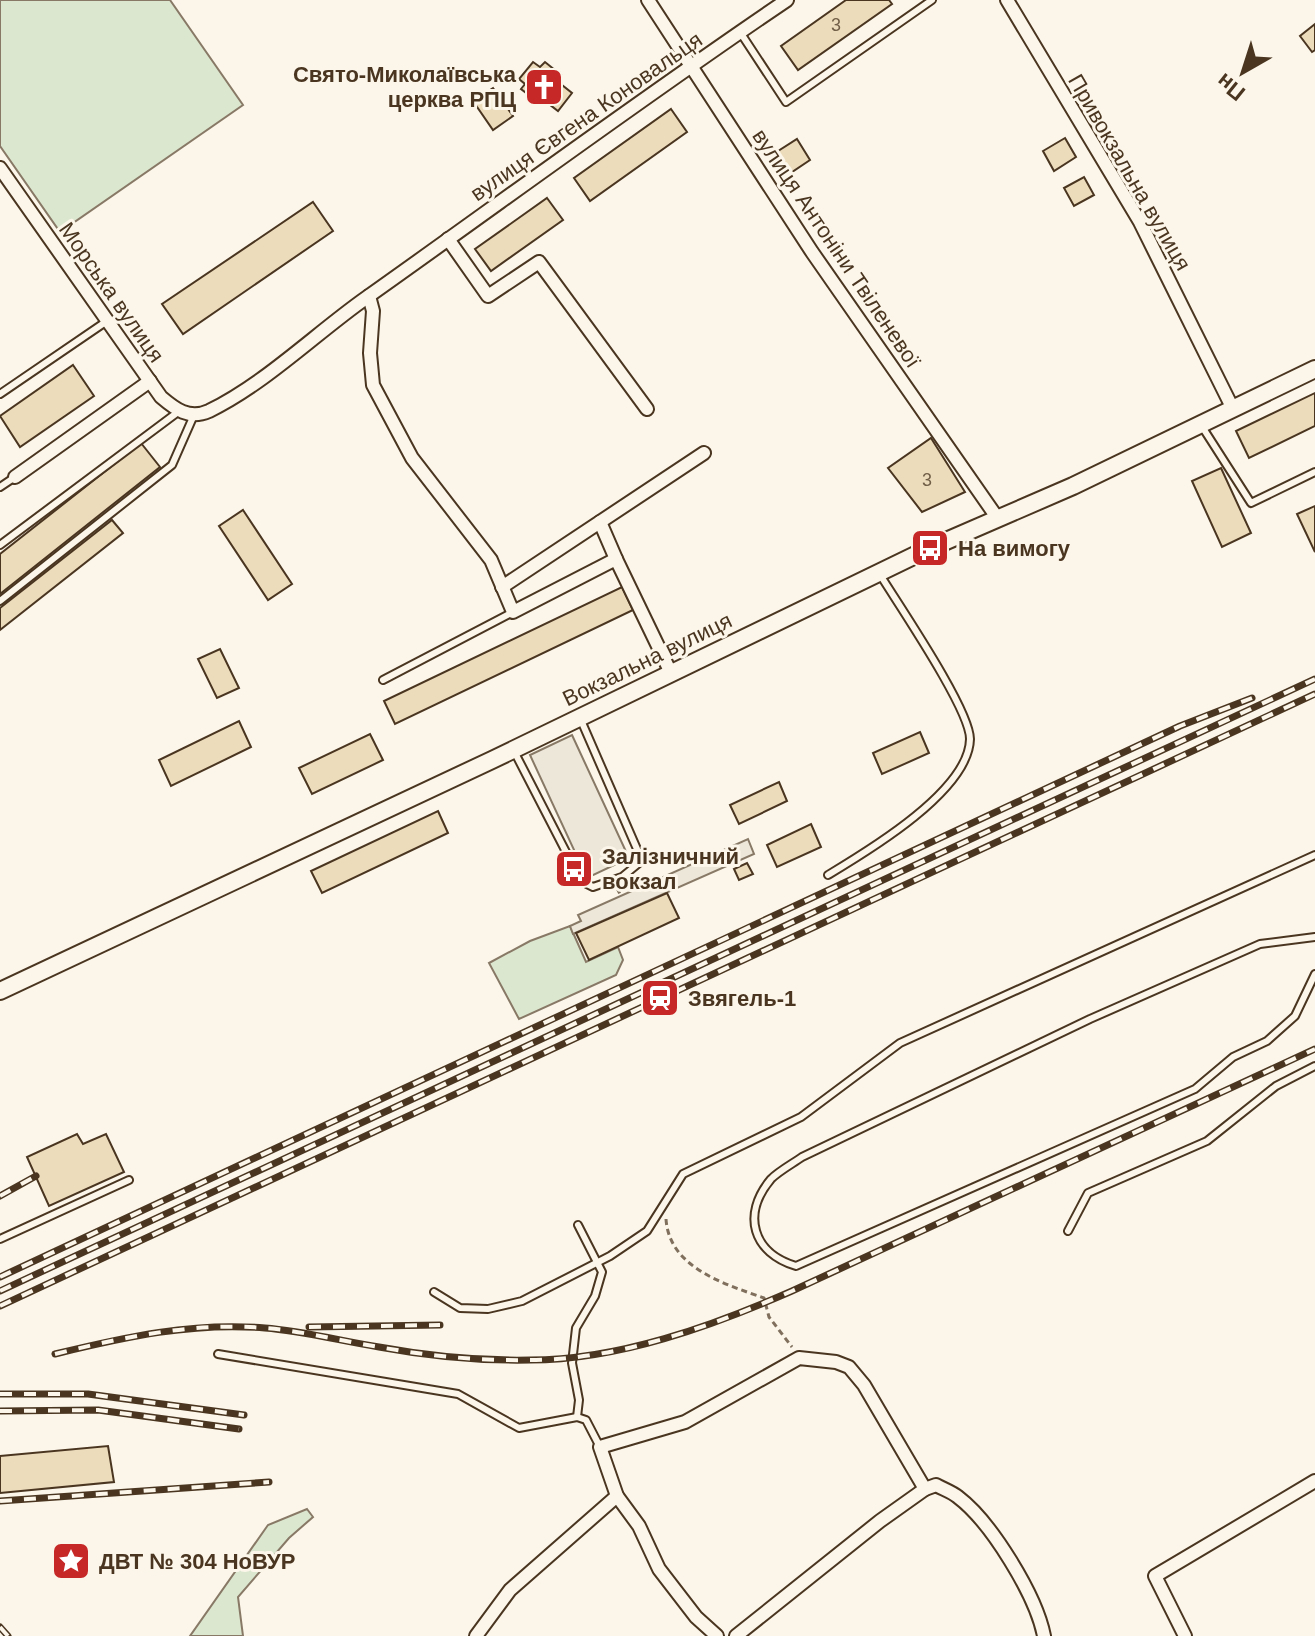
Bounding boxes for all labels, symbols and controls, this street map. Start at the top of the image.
house number: 3 [831,15,841,35]
street label: вулиця Євгена Коновальця [466,27,707,206]
north arrow [1203,32,1283,112]
place label: Свято-Миколаївська церква РПЦ [293,62,517,112]
church icon: Свято-Миколаївська церква РПЦ [523,66,565,108]
text: Пн [1212,68,1250,106]
street label: Привокзальна вулиця [1063,70,1196,275]
street label: вулиця Антоніни Твіленевої [747,124,926,372]
street label: Морська вулиця [54,217,169,367]
house number: 3 [922,470,932,490]
bus stop icon: На вимогу [909,527,951,569]
place label: На вимогу [958,536,1071,561]
street label: Вокзальна вулиця [558,608,736,711]
place label: Залізничний вокзал [602,844,739,894]
bus stop icon: Залізничний вокзал [553,848,595,890]
station icon: Звягель-1 [639,977,681,1019]
place label: Звягель-1 [688,986,796,1011]
place icon: ДВТ № 304 НоВУР [50,1540,92,1582]
place label: ДВТ № 304 НоВУР [99,1549,295,1574]

